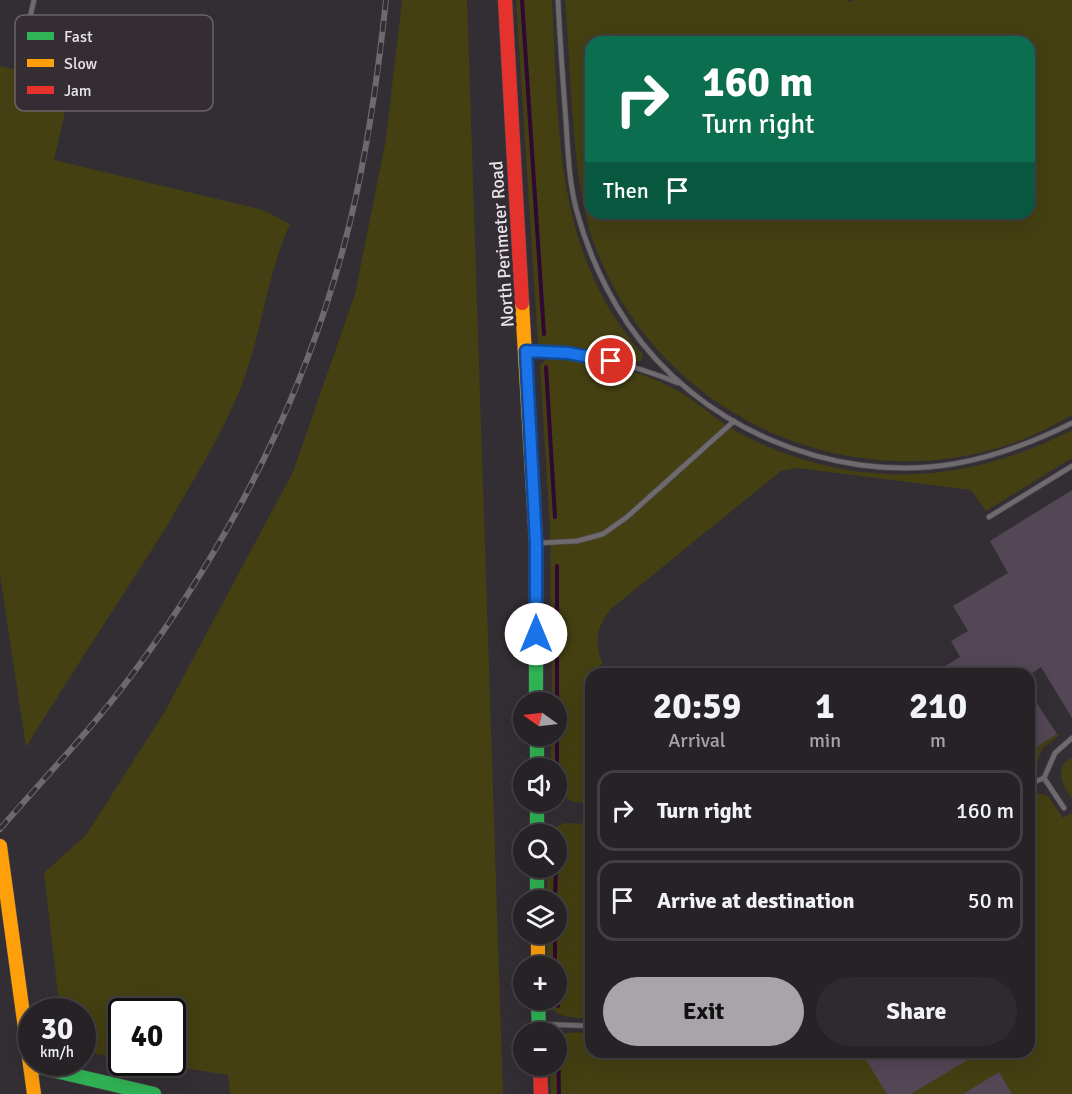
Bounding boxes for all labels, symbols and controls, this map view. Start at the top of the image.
legend [15,15,213,111]
text: Fast [64,27,93,47]
text: Slow [64,54,98,74]
text: 160 m [702,57,813,108]
icon: right [603,60,681,138]
text: Jam [64,81,92,101]
text: Turn right [702,108,815,141]
street label: North Perimeter Road [485,160,519,328]
icon: arrive [661,174,694,207]
text: Then [603,177,649,204]
pin [585,335,636,386]
icon: arrive [594,344,627,377]
position arrow [504,602,568,666]
text: 20:59 [653,684,741,729]
text: 1 [815,684,835,729]
text: 210 [909,684,967,729]
north arrow [513,692,567,746]
map controls [513,692,567,1076]
text: Arrival [668,728,726,753]
text: min [809,728,841,753]
text: m [930,728,946,753]
button: sound [513,758,567,812]
icon: right [606,794,639,827]
text: Turn right [657,797,752,824]
text: 160 m [956,797,1014,824]
button: search [513,824,567,878]
icon: arrive [606,884,639,917]
text: Arrive at destination [657,887,854,914]
text: 50 m [968,887,1014,914]
button: layers [513,890,567,944]
button: + [513,956,567,1010]
button: Exit [603,977,804,1046]
button: Share [816,977,1017,1046]
speed limit sign: 40 [108,998,186,1076]
text: 30 [41,1011,73,1048]
button: − [513,1022,567,1076]
text: km/h [40,1043,74,1061]

